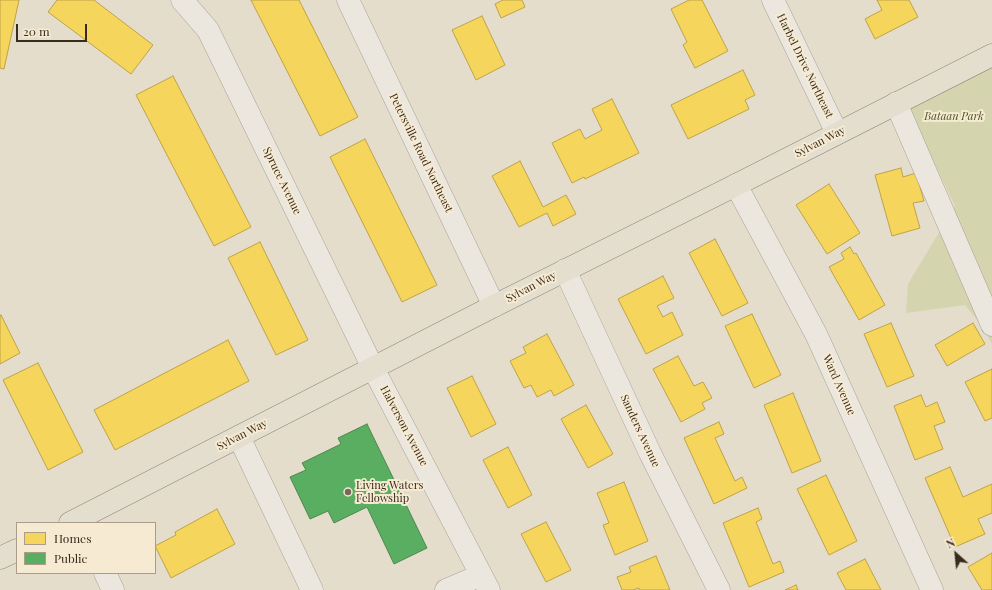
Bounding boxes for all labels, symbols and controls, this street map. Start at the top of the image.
street label: Harbel Drive Northeast [774,12,836,120]
scale bar [18,16,89,42]
text: 20 m [23,23,50,39]
street label: Petersville Road Northeast [386,91,456,215]
park label: Bataan Park [924,110,984,124]
street label: Sylvan Way [793,124,847,160]
street label: Spruce Avenue [260,145,304,217]
street label: Sylvan Way [504,269,558,305]
street label: Ward Avenue [820,353,858,417]
street label: Halverson Avenue [377,384,431,468]
street label: Sanders Avenue [617,393,663,469]
street label: Sylvan Way [215,417,269,453]
place label: Living Waters Fellowship [356,479,423,505]
marker: Living Waters Fellowship [343,487,353,497]
legend [16,522,156,574]
text: Homes [54,530,92,546]
north arrow [936,534,976,574]
text: N [943,534,957,551]
text: Public [54,550,87,566]

